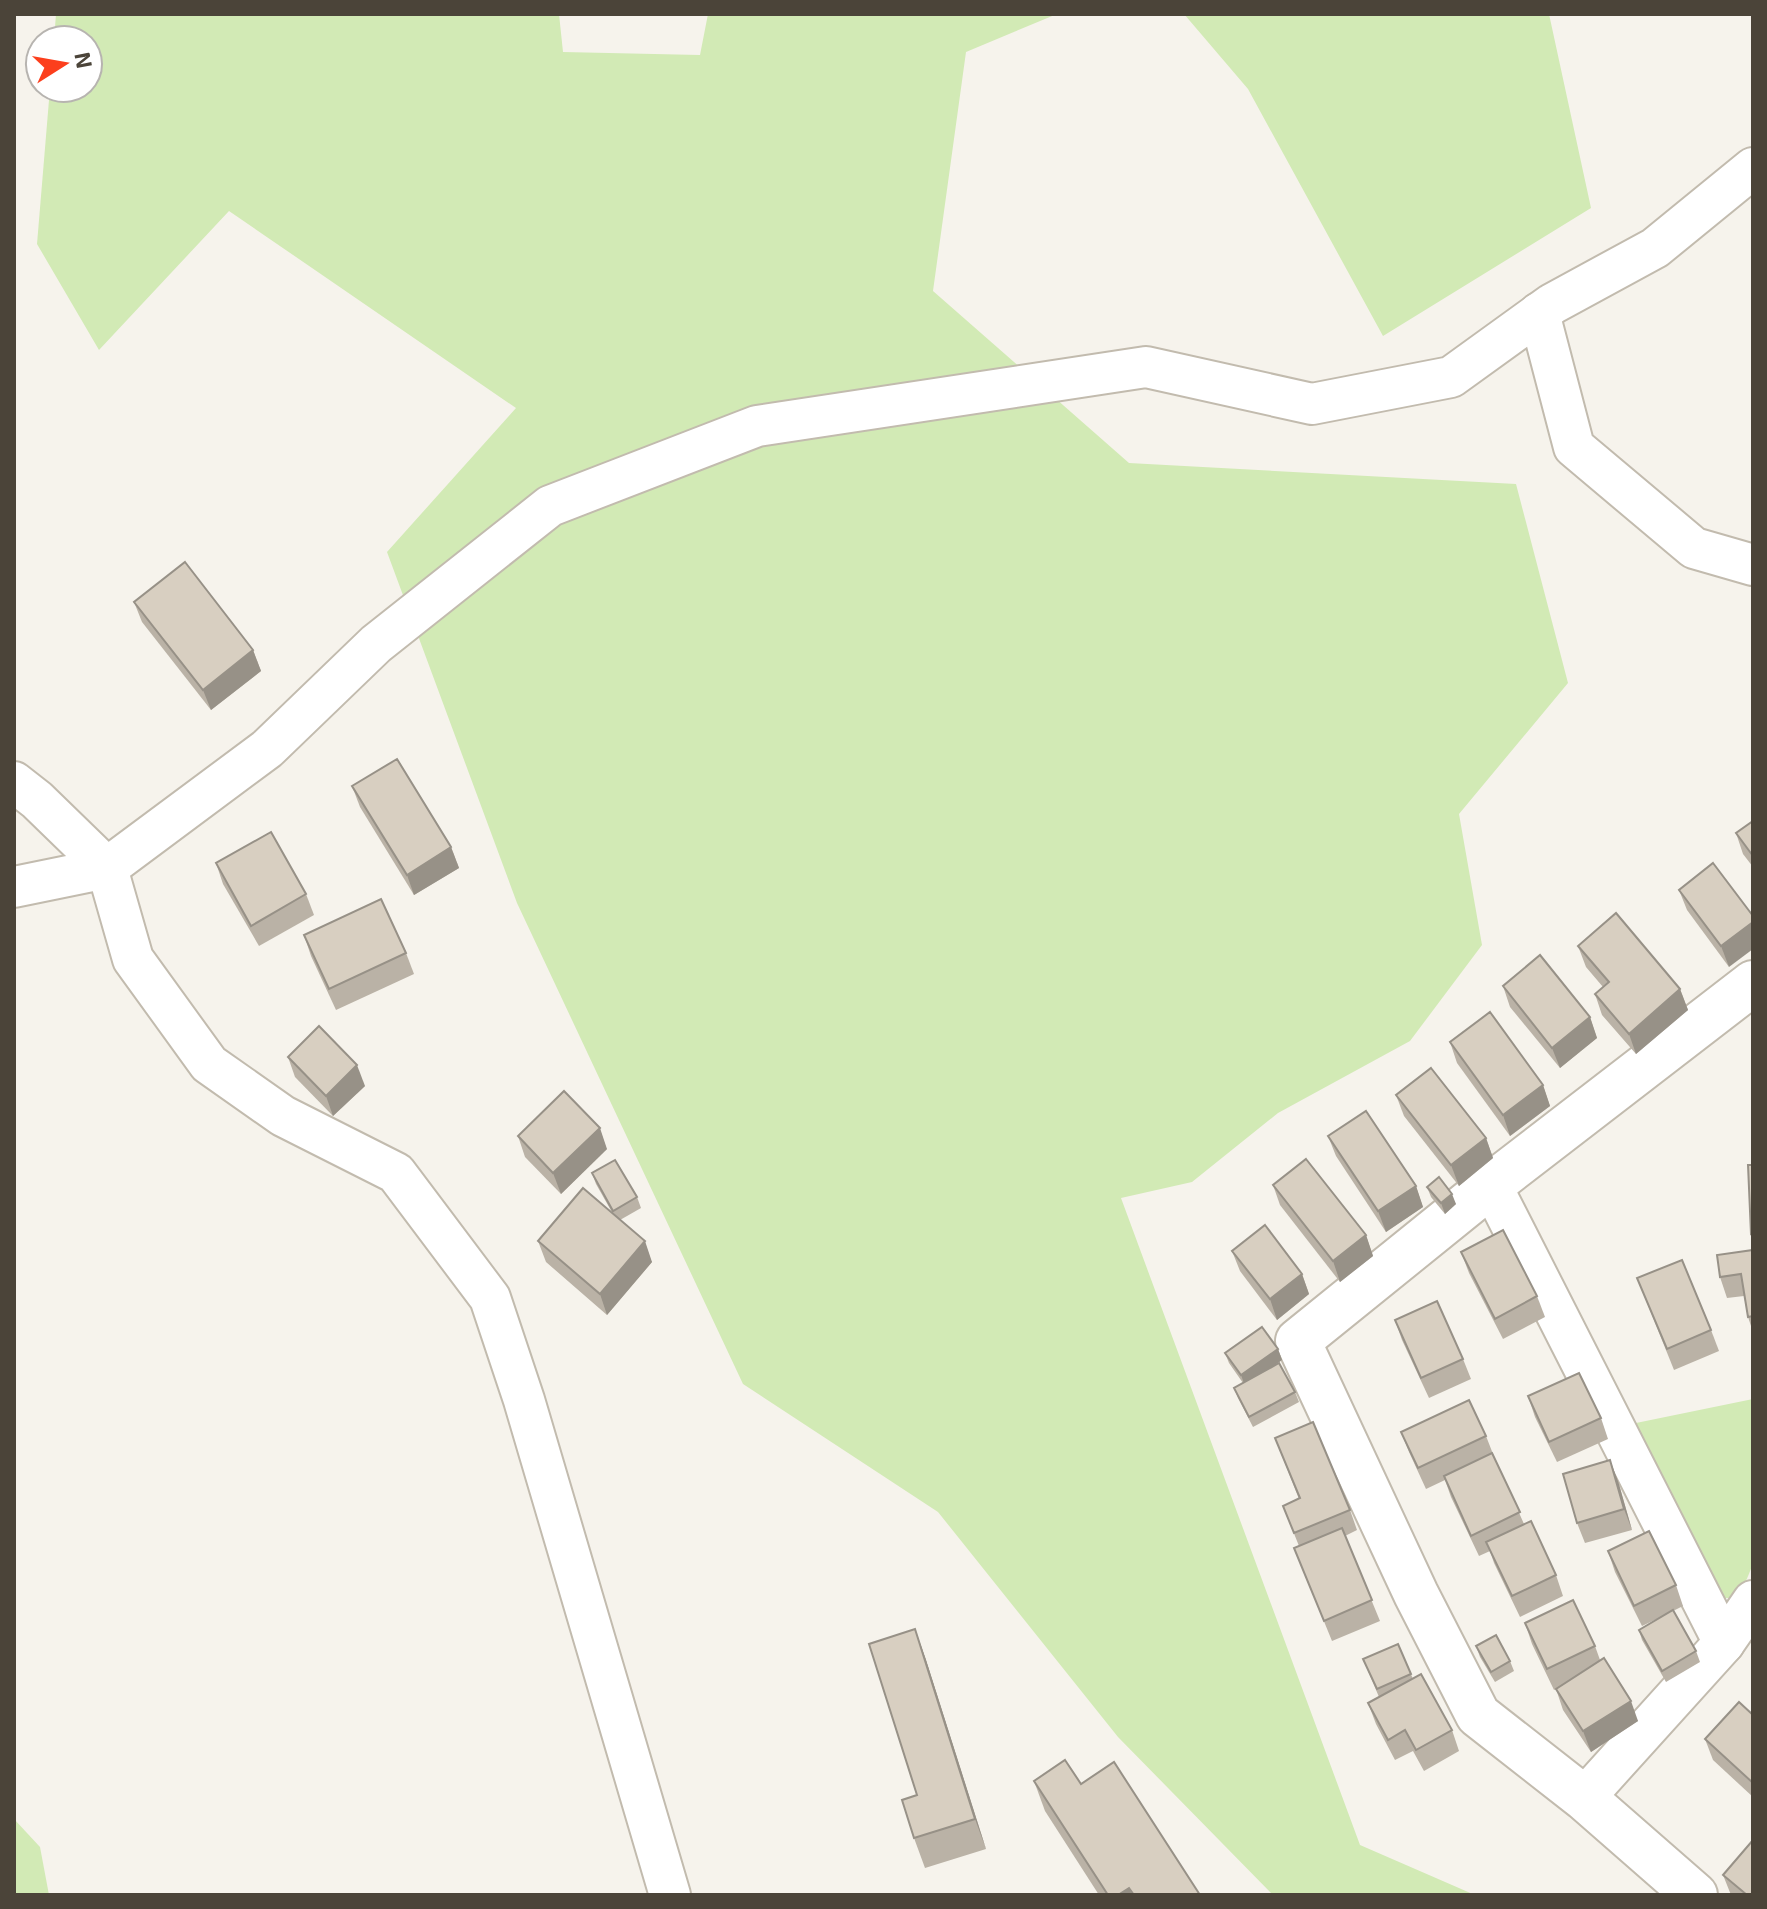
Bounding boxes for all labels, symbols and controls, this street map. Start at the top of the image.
north arrow [24,24,104,104]
text: N [70,50,99,70]

